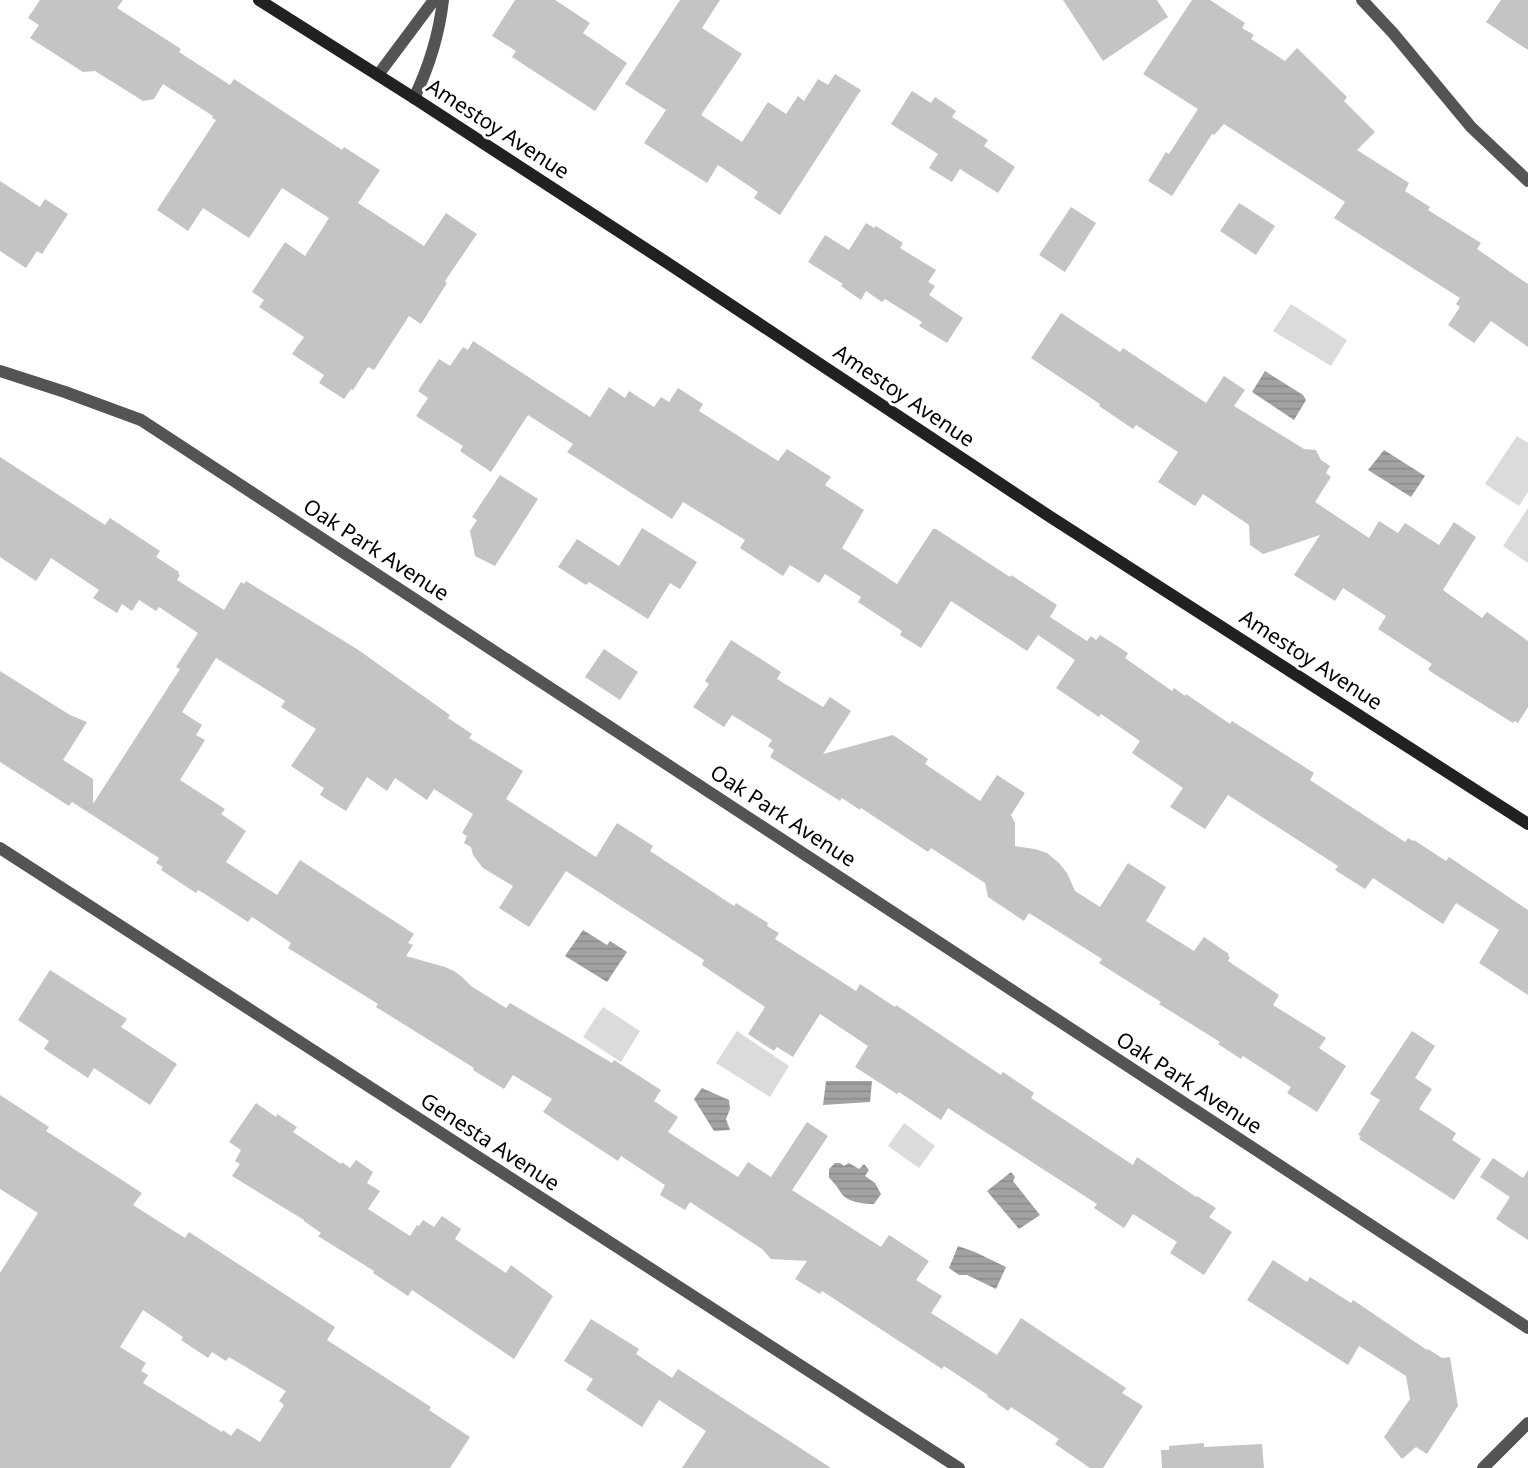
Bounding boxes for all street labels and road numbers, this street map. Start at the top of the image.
street label: Amestoy Avenue [422,72,575,185]
street label: Amestoy Avenue [828,338,981,453]
street label: Oak Park Avenue [298,492,455,607]
street label: Amestoy Avenue [1235,603,1388,716]
street label: Oak Park Avenue [705,758,862,873]
street label: Oak Park Avenue [1111,1025,1268,1140]
street label: Genesta Avenue [416,1086,566,1197]

